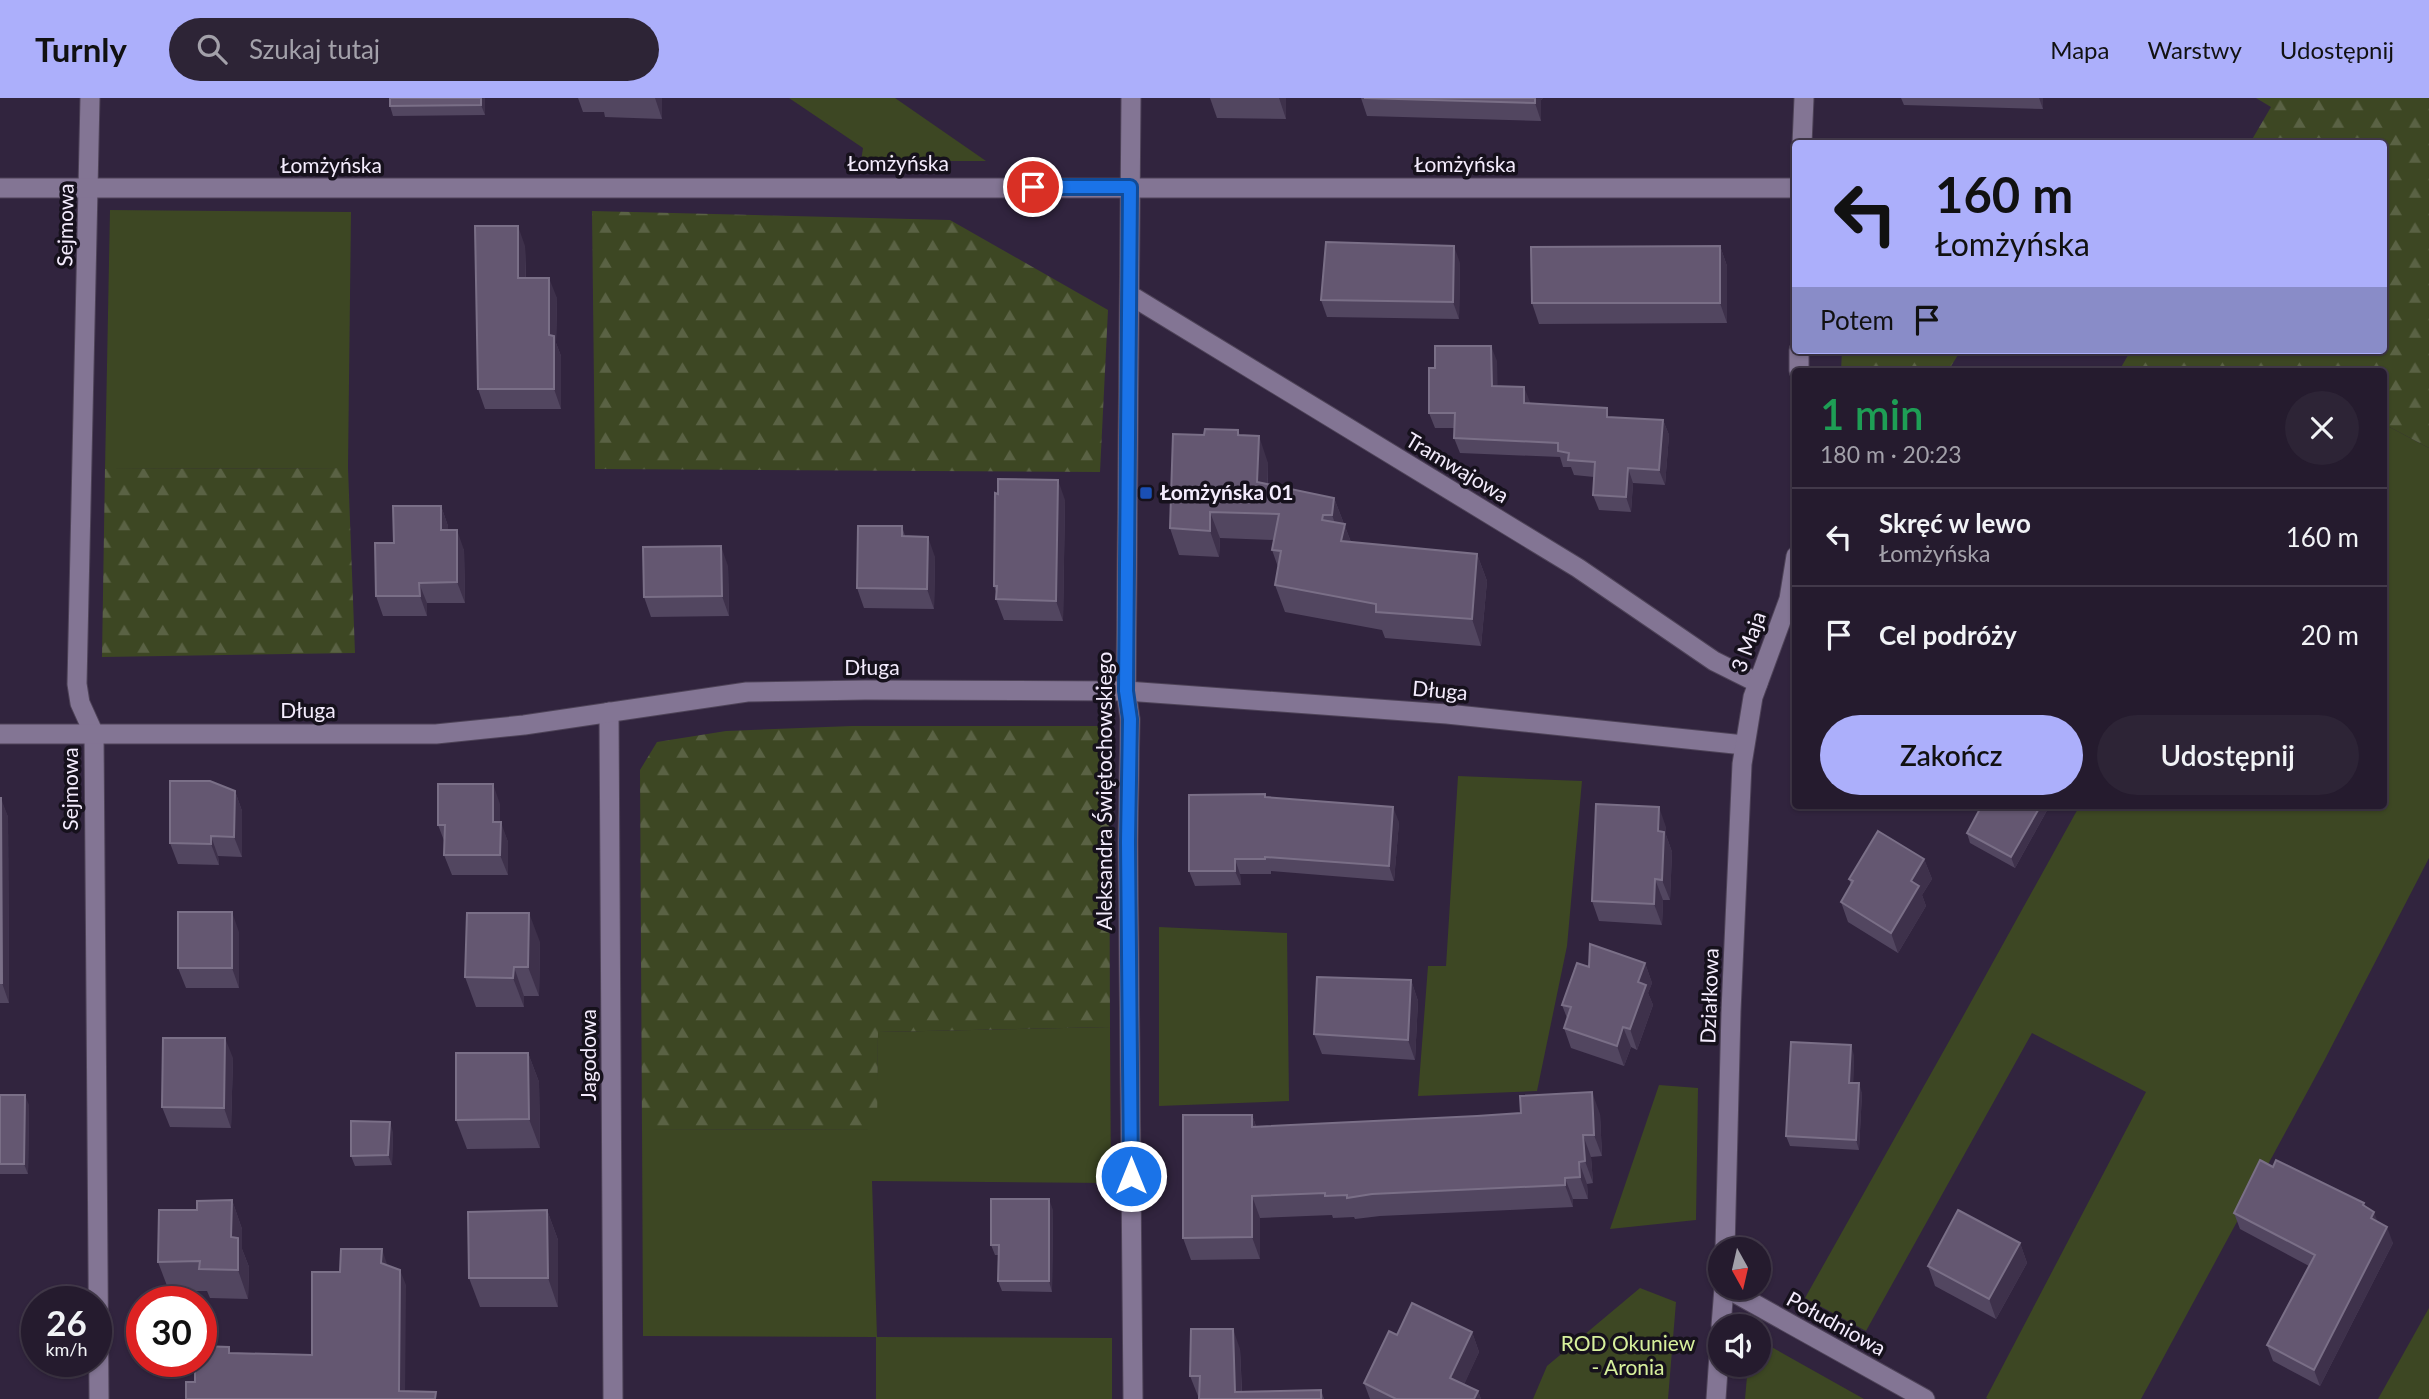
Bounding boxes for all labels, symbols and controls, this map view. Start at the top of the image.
search box [169,18,659,81]
text: Turnly [35,29,127,69]
icon: search [193,30,231,68]
text: Szukaj tutaj [249,33,380,65]
text: Mapa [2050,35,2109,64]
text: Warstwy [2147,35,2242,64]
text: Udostępnij [2280,35,2394,64]
street label: Łomżyńska [847,150,949,175]
street label: Łomżyńska [1414,151,1516,176]
street label: Łomżyńska [280,152,382,177]
pin [1003,157,1063,217]
text: 160 m [1935,165,2073,223]
icon: arrive [1014,168,1052,206]
icon: left [1820,168,1911,259]
street label: Sejmowa [51,183,78,267]
text: Łomżyńska [1935,224,2090,263]
icon: arrive [1908,301,1946,339]
text: Potem [1820,304,1894,336]
text: 1 min [1820,389,1924,439]
button: close [2285,391,2359,465]
street label: Tramwajowa [1402,426,1514,507]
text: 180 m · 20:23 [1820,440,1962,468]
place label: Łomżyńska 01 [1160,479,1294,504]
marker: Łomżyńska 01 [1138,485,1154,501]
text: Skręć w lewo [1879,507,2031,539]
icon: left [1820,518,1858,556]
text: 160 m [2286,521,2359,553]
text: Łomżyńska [1879,539,1990,567]
street label: 3 Maja [1725,608,1770,675]
icon: arrive [1820,616,1858,654]
text: Cel podróży [1879,619,2017,651]
text: 20 m [2301,619,2359,651]
street label: Aleksandra Świętochowskiego [1091,652,1116,930]
street label: Długa [844,654,900,679]
street label: Długa [1411,675,1469,704]
street label: Długa [280,697,336,722]
button: Zakończ [1820,715,2083,795]
button: Udostępnij [2097,715,2359,795]
street label: Sejmowa [57,747,82,831]
street label: Działkowa [1694,948,1723,1044]
street label: Jagodowa [575,1009,600,1101]
position arrow [1094,1139,1168,1213]
north arrow [1708,1237,1771,1300]
map controls [1708,1237,1771,1377]
street label: Południowa [1783,1285,1891,1360]
speed limit sign: 30 [126,1286,217,1377]
text: 26 [46,1301,87,1343]
button: sound [1708,1314,1771,1377]
park label: ROD Okuniew - Aronia [1561,1330,1696,1379]
text: km/h [45,1338,88,1360]

